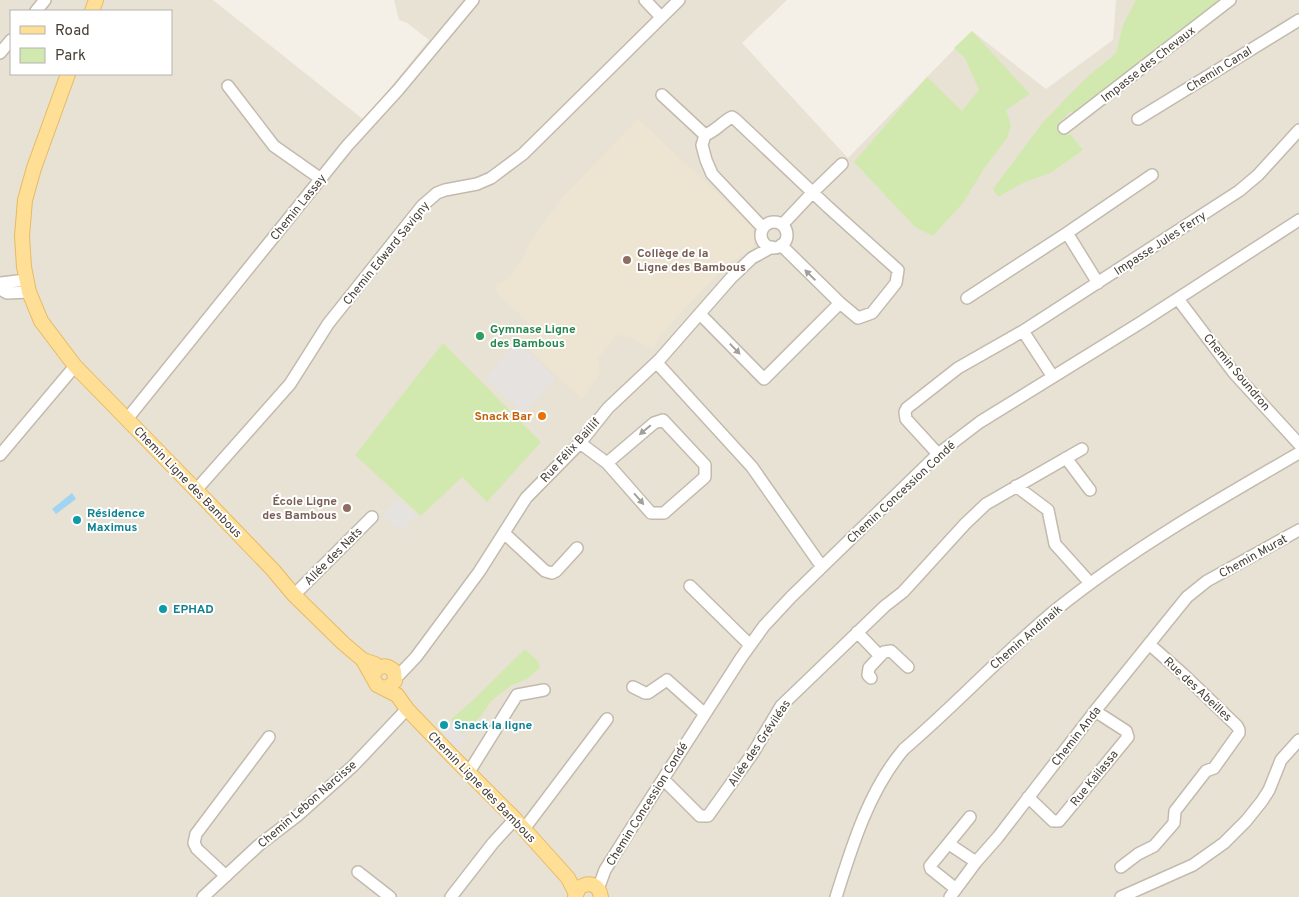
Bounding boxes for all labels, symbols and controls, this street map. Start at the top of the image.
legend [10,10,172,75]
text: Road [55,22,90,41]
street label: Impasse des Chevaux [1098,23,1199,107]
street label: Chemin Canal [1184,43,1255,96]
text: Park [55,47,86,66]
street label: Chemin Lassay [267,171,330,244]
street label: Chemin Edward Savigny [340,198,434,309]
street label: Impasse Jules Ferry [1111,208,1210,280]
place label: Collège de la Ligne des Bambous [637,246,746,276]
marker: Collège de la Ligne des Bambous [621,254,633,266]
one-way arrow [804,269,816,281]
place label: Gymnase Ligne des Bambous [490,322,576,352]
marker: Gymnase Ligne des Bambous [474,330,486,342]
street label: Chemin Soundron [1199,331,1273,415]
one-way arrow [728,343,740,355]
place label: Snack Bar [474,409,532,425]
marker: Snack Bar [536,410,548,422]
street label: Rue Félix Baillif [537,415,604,486]
street label: Chemin Ligne des Bambous [130,424,245,542]
one-way arrow [638,425,651,436]
street label: Chemin Concession Condé [844,438,959,547]
one-way arrow [633,493,645,505]
place label: École Ligne des Bambous [262,494,337,524]
marker: École Ligne des Bambous [341,502,353,514]
place label: Résidence Maximus [87,506,145,536]
marker: Résidence Maximus [71,514,83,526]
street label: Allée des Nats [301,524,366,589]
street label: Chemin Murat [1217,532,1290,582]
place label: EPHAD [173,602,214,618]
street label: Chemin Andinaik [987,602,1066,674]
marker: EPHAD [157,603,169,615]
street label: Rue des Abeilles [1160,654,1235,725]
street label: Allée des Gréviléas [725,697,795,790]
street label: Chemin Anda [1048,703,1105,770]
place label: Snack la ligne [454,718,533,734]
marker: Snack la ligne [438,719,450,731]
street label: Chemin Ligne des Bambous [424,729,539,847]
street label: Chemin Concession Condé [603,740,693,869]
street label: Rue Kailassa [1067,747,1122,810]
street label: Chemin Lebon Narcisse [255,757,360,852]

